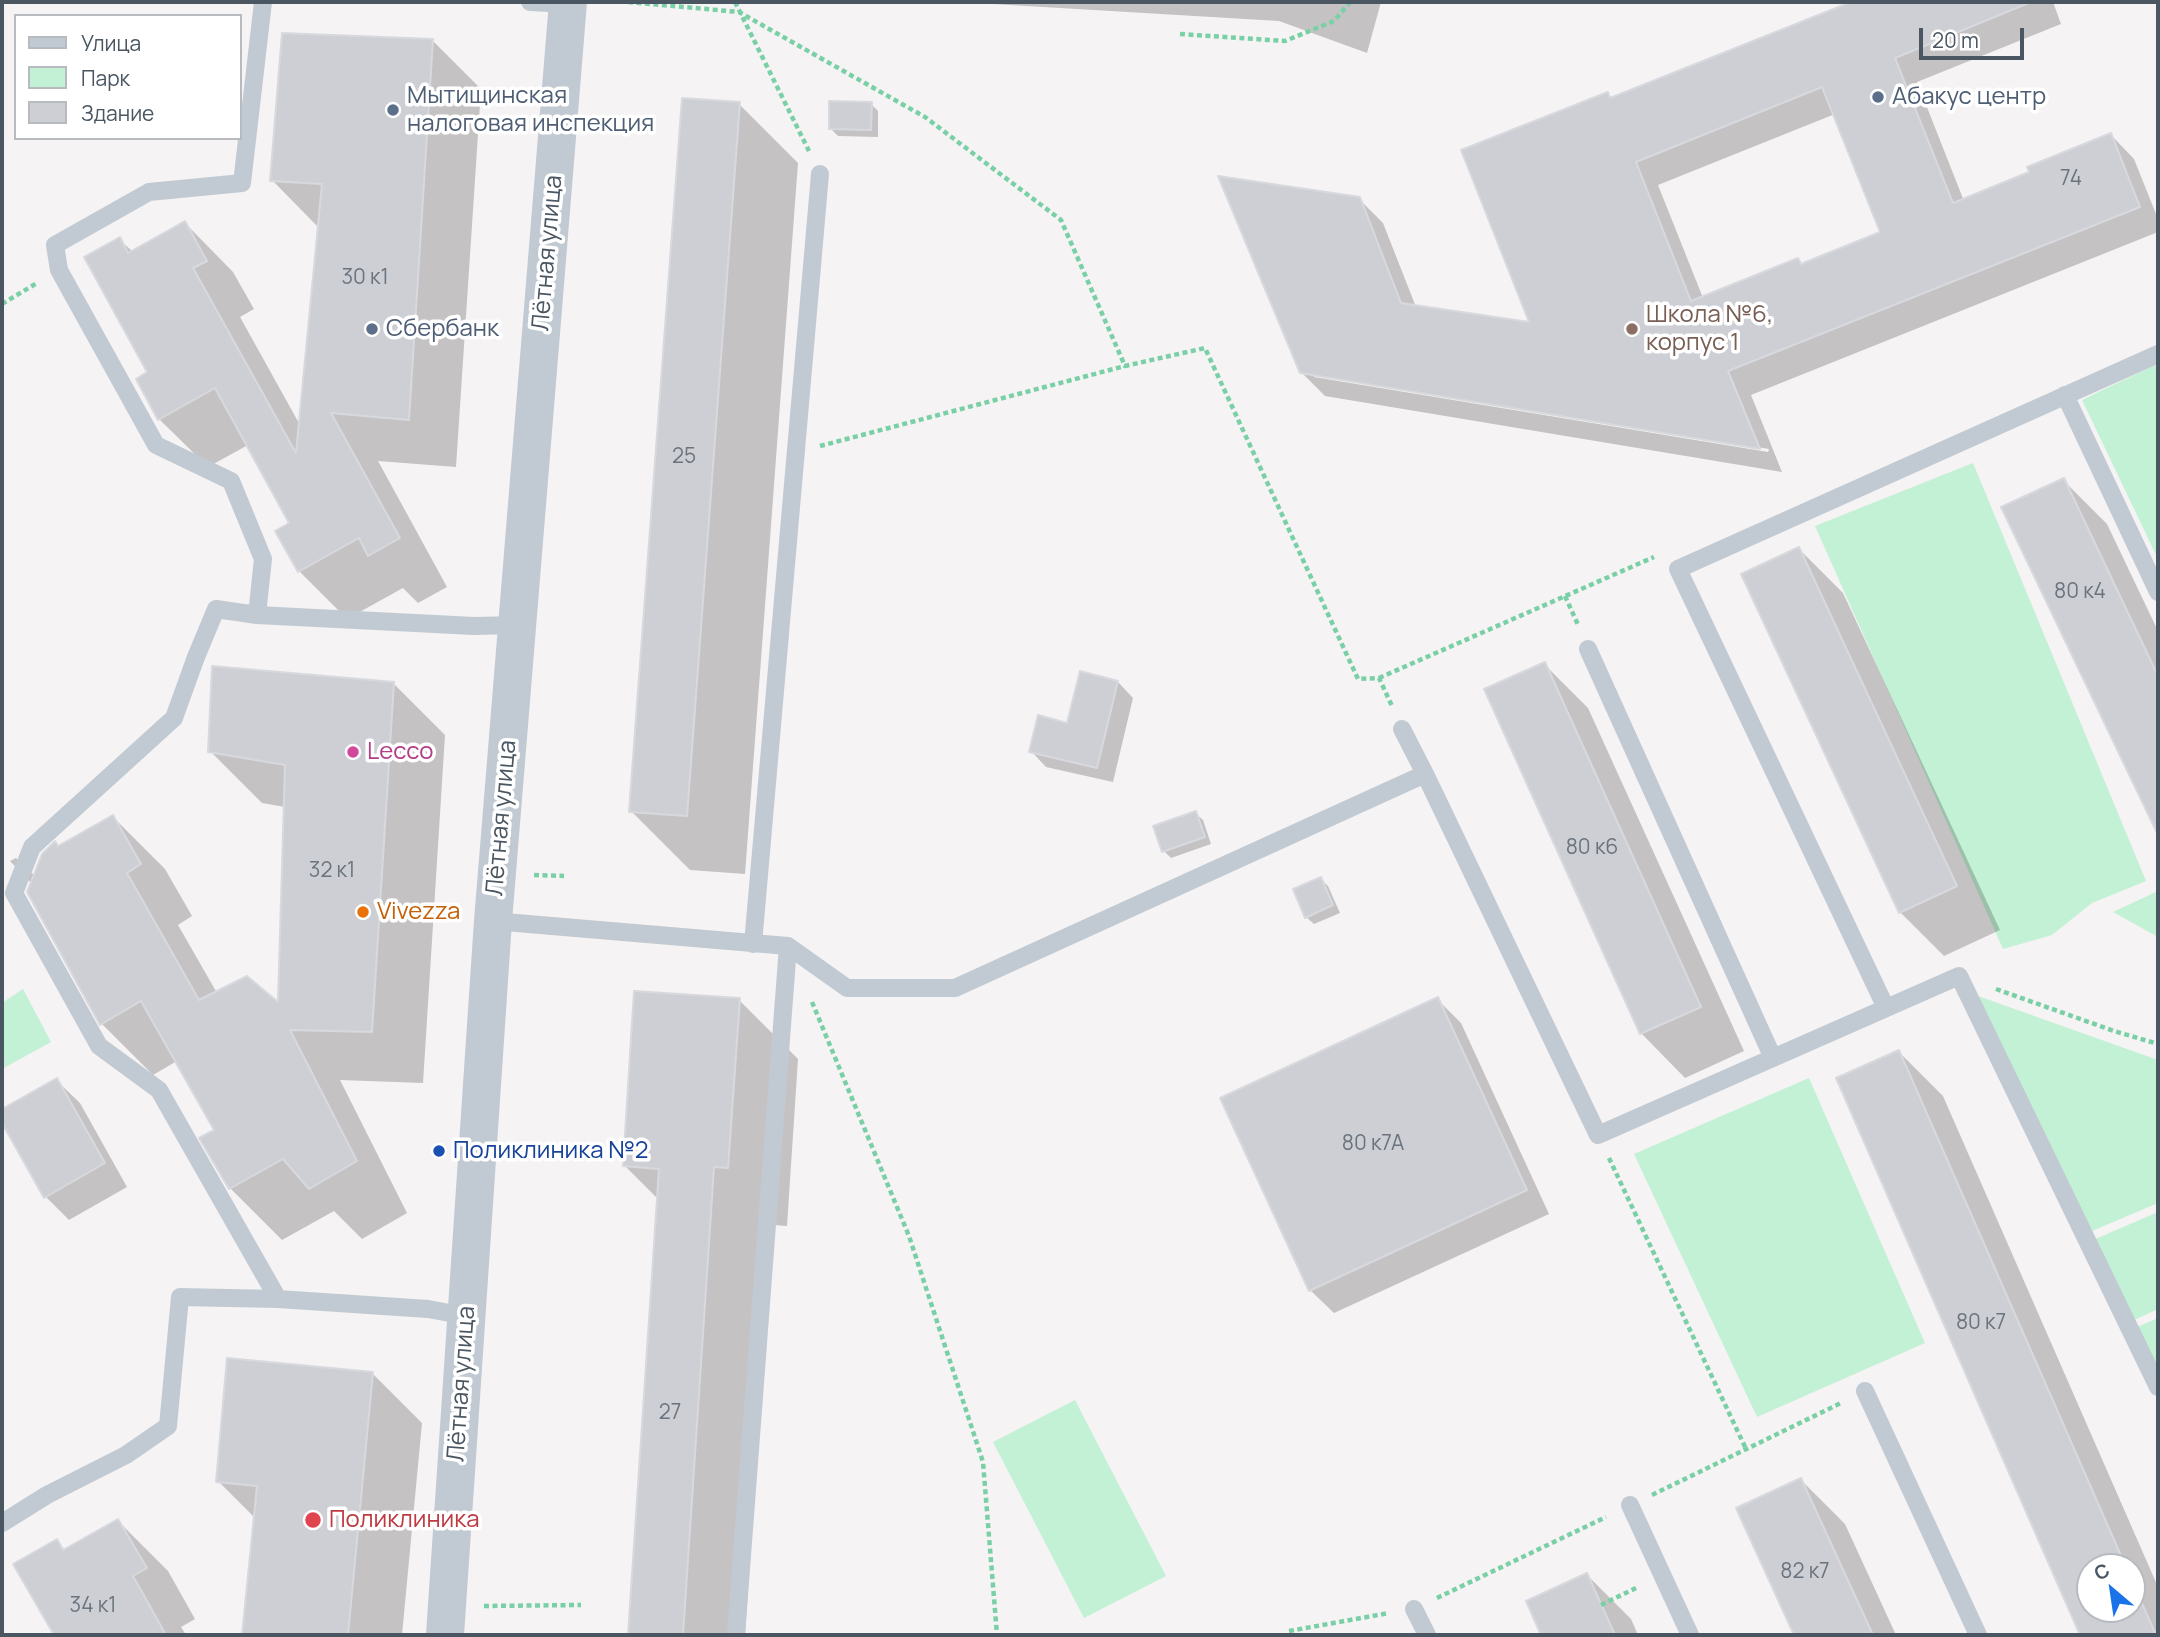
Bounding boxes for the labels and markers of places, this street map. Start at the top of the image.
place label: Мытищинская налоговая инспекция [407,82,654,138]
place label: Абакус центр [1892,83,2046,111]
marker: Абакус центр [1870,89,1886,105]
marker: Мытищинская налоговая инспекция [385,102,401,118]
place label: Школа №6, корпус 1 [1646,301,1773,357]
place label: Сбербанк [386,315,499,343]
marker: Сбербанк [364,321,380,337]
marker: Школа №6, корпус 1 [1624,321,1640,337]
place label: Lecco [367,738,433,766]
marker: Lecco [345,744,361,760]
place label: Vivezza [377,898,460,926]
marker: Vivezza [355,904,371,920]
place label: Поликлиника №2 [453,1137,649,1165]
marker: Поликлиника №2 [431,1143,447,1159]
place label: Поликлиника [329,1506,479,1534]
marker: Поликлиника [303,1510,323,1530]

